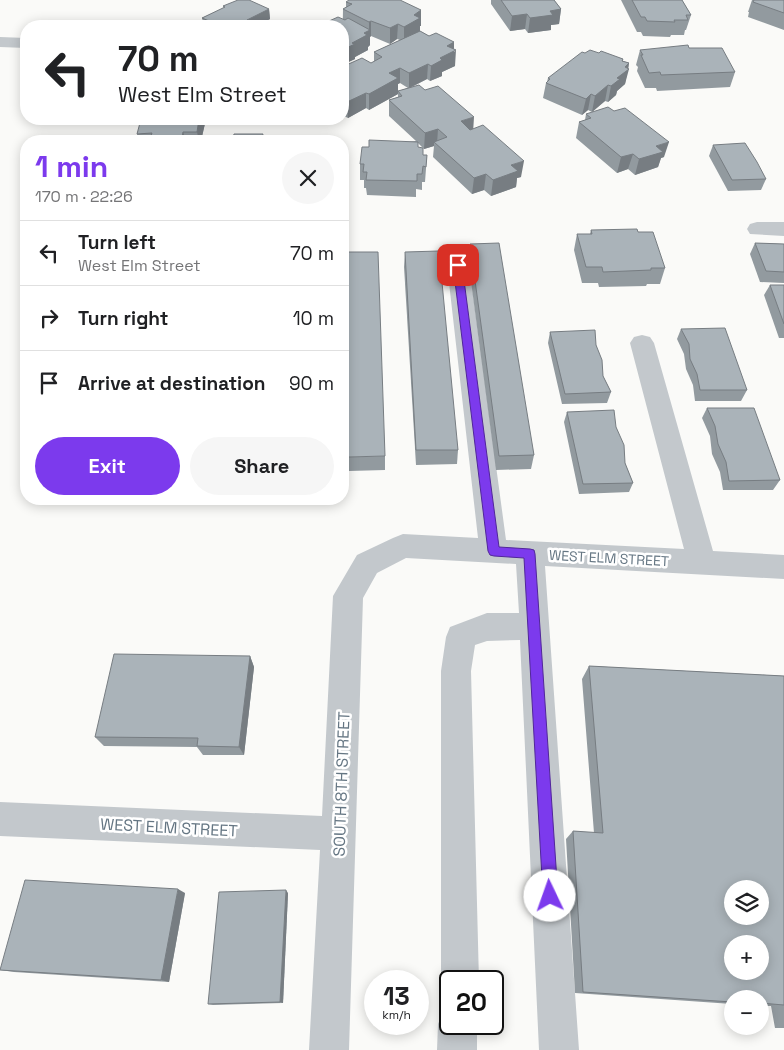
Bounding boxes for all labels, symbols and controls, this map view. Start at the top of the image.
text: 70 m [118,37,199,81]
icon: left [35,40,100,105]
text: West Elm Street [118,80,287,108]
text: 1 min [35,147,108,186]
button: close [282,152,334,204]
text: 170 m · 22:26 [35,186,133,207]
text: Turn left [78,230,156,255]
icon: left [35,239,63,267]
text: 70 m [290,241,334,266]
pin [437,244,479,286]
icon: arrive [444,251,472,279]
text: West Elm Street [78,255,201,276]
icon: right [35,304,63,332]
text: Turn right [78,306,168,331]
text: 10 m [293,306,334,331]
icon: arrive [35,369,63,397]
text: Arrive at destination [78,371,266,396]
text: 90 m [289,371,334,396]
button: Exit [35,437,180,495]
button: Share [190,437,334,495]
street label: WEST ELM STREET [549,546,669,570]
street label: SOUTH 8TH STREET [328,711,355,857]
street label: WEST ELM STREET [100,813,238,842]
position arrow [523,869,575,921]
map controls [724,880,769,1035]
button: layers [724,880,769,925]
button: + [724,935,769,980]
speed limit sign: 20 [439,970,504,1035]
text: 13 [383,980,410,1012]
button: − [724,990,769,1035]
text: km/h [382,1007,411,1023]

